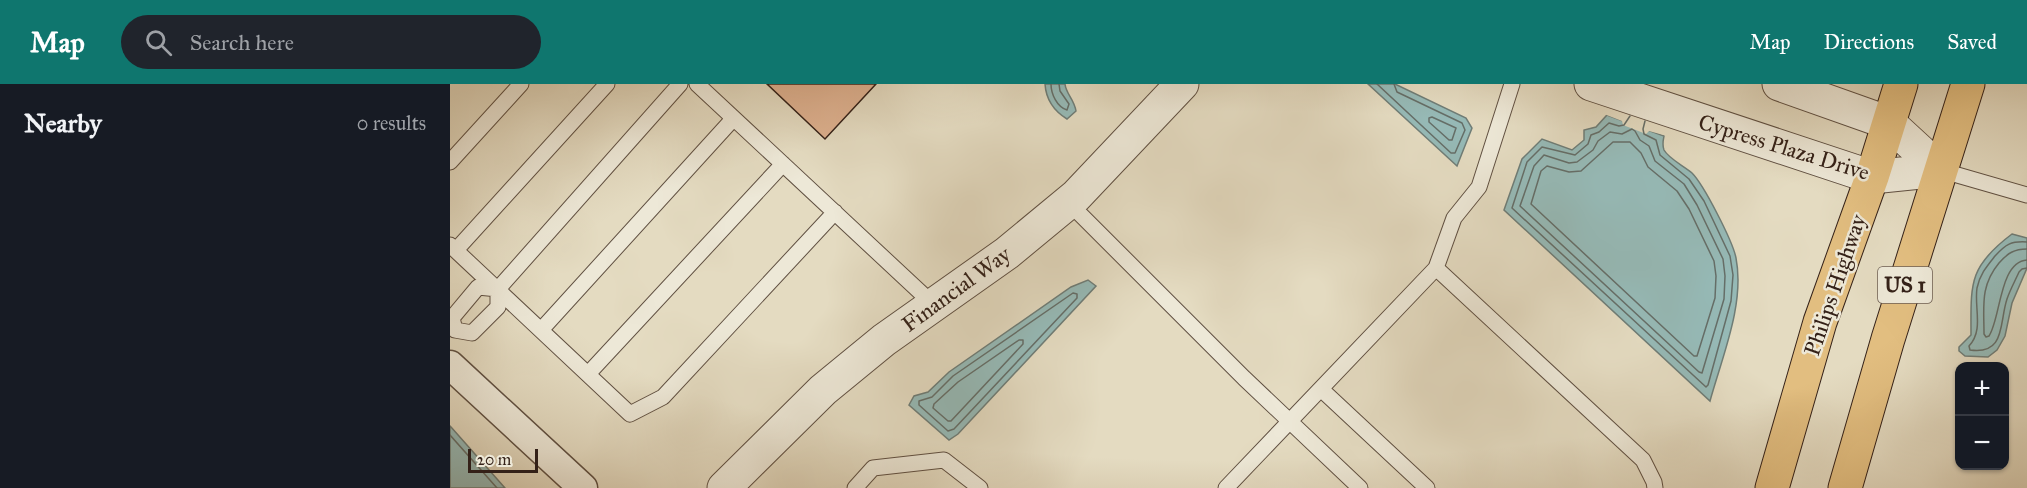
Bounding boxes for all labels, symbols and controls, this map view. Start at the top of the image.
search box [121,15,541,69]
text: Map [30,25,85,60]
icon: search [142,26,175,59]
text: Search here [190,29,294,56]
text: Map [1750,29,1791,55]
text: Directions [1824,29,1914,55]
text: Saved [1947,29,1997,55]
text: Nearby [24,107,102,139]
street label: Cypress Plaza Drive [1695,108,1873,186]
text: 0 results [357,111,426,135]
street label: Philips Highway [1798,210,1872,359]
street label: Financial Way [896,240,1016,338]
road number: US 1 [1878,267,1932,303]
map controls [1955,362,2009,470]
button: + [1955,362,2009,416]
button: − [1955,416,2009,470]
scale bar [468,446,538,474]
text: 20 m [477,450,511,469]

